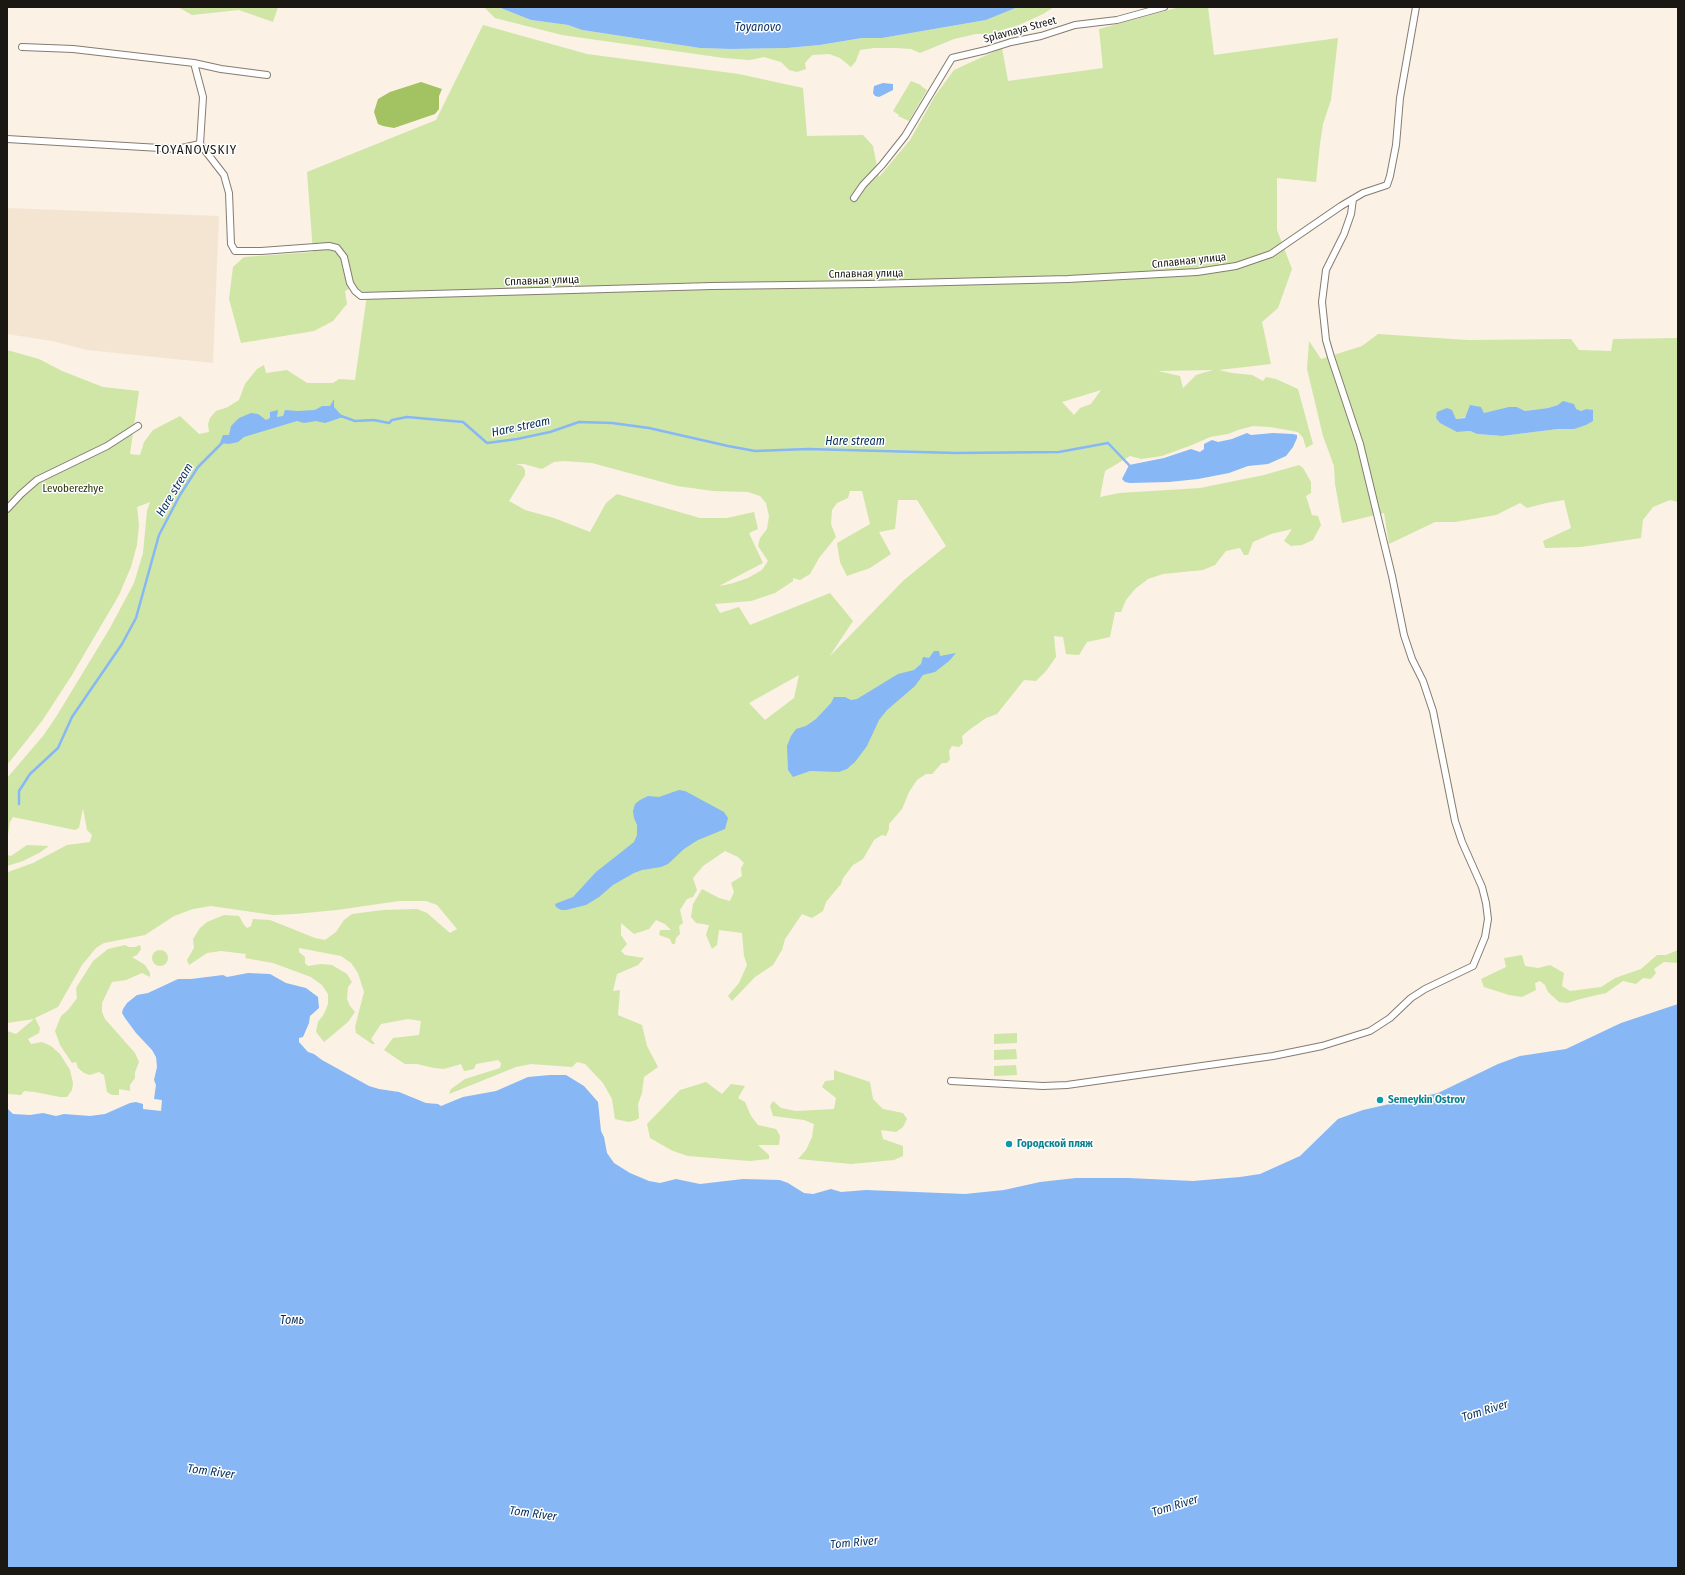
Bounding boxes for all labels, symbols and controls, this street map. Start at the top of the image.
street label: Splavnaya Street [982,14,1058,46]
water label: Toyanovo [735,21,781,35]
district label: TOYANOVSKIY [155,142,237,158]
street label: Сплавная улица [1151,251,1227,271]
street label: Сплавная улица [829,267,903,281]
street label: Сплавная улица [504,273,580,289]
water label: Hare stream [490,414,552,440]
water label: Hare stream [825,435,885,449]
water label: Hare stream [153,461,197,519]
park label: Levoberezhye [42,482,104,496]
place label: Semeykin Ostrov [1388,1093,1465,1107]
marker: Semeykin Ostrov [1375,1095,1385,1105]
place label: Городской пляж [1017,1137,1093,1151]
marker: Городской пляж [1004,1139,1014,1149]
water label: Томь [280,1314,304,1328]
water label: Tom River [1460,1397,1510,1425]
water label: Tom River [186,1462,236,1482]
water label: Tom River [1150,1492,1200,1520]
water label: Tom River [508,1504,558,1524]
water label: Tom River [830,1534,878,1552]

